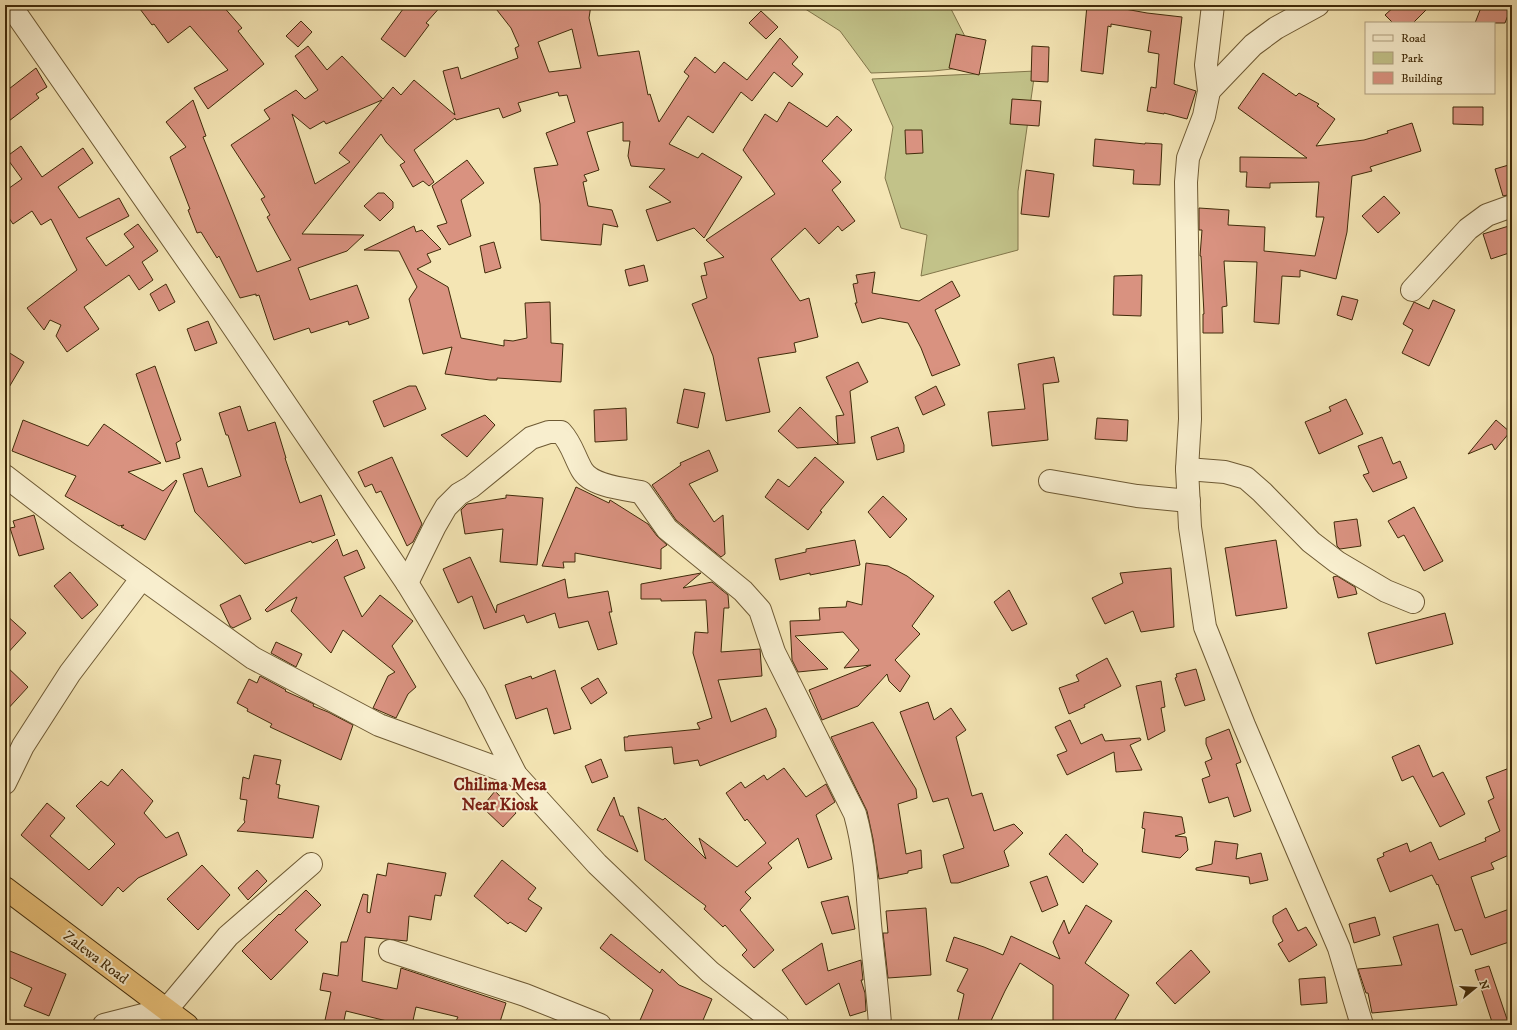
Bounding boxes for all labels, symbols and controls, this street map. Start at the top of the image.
legend [1365,22,1495,94]
text: Road [1401,31,1426,46]
text: Park [1401,51,1423,66]
text: Building [1401,71,1442,86]
district label: Chilima Mesa Near Kiosk [454,774,547,816]
street label: Zalewa Road [59,927,133,988]
north arrow [1455,968,1495,1008]
text: N [1476,979,1492,992]

